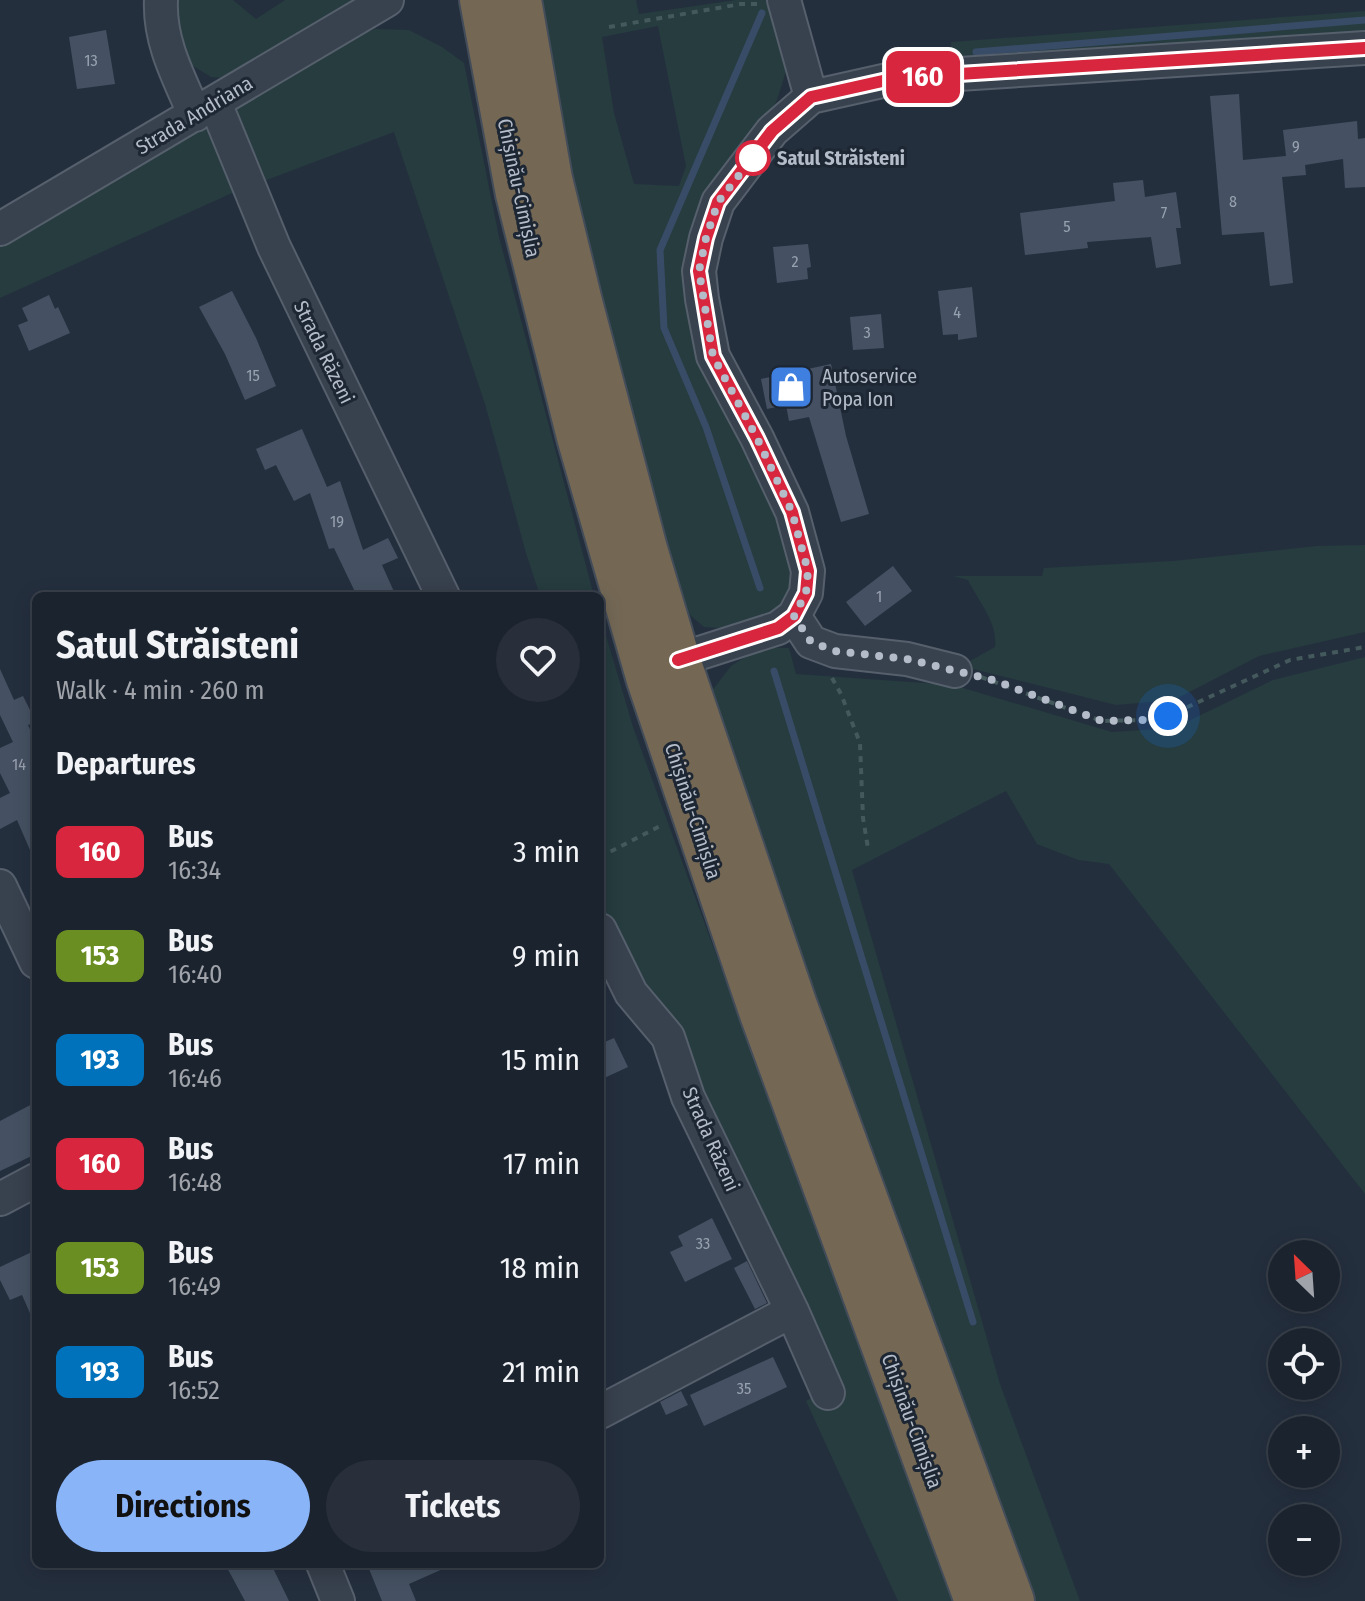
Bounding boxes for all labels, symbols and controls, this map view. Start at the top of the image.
house number: 13 [84,51,98,70]
line badge: 160 [877,51,969,103]
text: 160 [902,60,944,93]
street label: Strada Andriana [131,71,257,159]
street label: Chișinău-Cimișlia [492,116,545,260]
house number: 9 [1292,137,1300,156]
marker: Satul Străisteni [736,141,770,175]
place label: Satul Străisteni [777,146,905,170]
house number: 8 [1229,192,1237,211]
house number: 7 [1161,203,1168,222]
house number: 5 [1063,217,1071,236]
house number: 2 [791,252,799,271]
street label: Strada Răzeni [289,297,359,407]
house number: 4 [953,303,961,322]
house number: 3 [863,323,871,342]
shop icon: Autoservice Popa Ion [767,363,815,411]
place label: Autoservice Popa Ion [822,364,917,411]
house number: 15 [246,366,260,385]
house number: 19 [330,512,344,531]
house number: 1 [876,587,882,606]
button: heart [496,618,580,702]
text: Satul Străisteni [56,622,299,668]
text: Walk · 4 min · 260 m [56,675,265,706]
your location [1148,696,1188,736]
street label: Chișinău-Cimișlia [659,740,726,882]
text: Departures [56,746,196,782]
house number: 14 [12,755,26,774]
text: Bus [168,819,213,855]
text: 3 min [513,834,580,870]
text: 160 [79,835,121,868]
text: 16:34 [168,855,221,886]
text: Bus [168,923,213,959]
text: 9 min [512,938,580,974]
text: 153 [81,939,119,972]
text: 16:40 [168,959,223,990]
text: Bus [168,1027,213,1063]
text: 15 min [501,1042,580,1078]
text: 193 [80,1043,120,1076]
text: 16:46 [168,1063,222,1094]
street label: Strada Răzeni [677,1083,745,1195]
text: Bus [168,1131,213,1167]
text: 17 min [503,1146,580,1182]
text: 160 [79,1147,121,1180]
text: 16:48 [168,1167,222,1198]
house number: 33 [696,1234,710,1253]
text: Bus [168,1235,213,1271]
north arrow [1268,1240,1340,1312]
map controls [1268,1240,1340,1576]
text: 18 min [500,1250,580,1286]
text: 153 [81,1251,119,1284]
text: 16:49 [168,1271,221,1302]
button: locate [1268,1328,1340,1400]
text: Bus [168,1339,213,1375]
street label: Chișinău-Cimișlia [876,1350,947,1492]
text: 21 min [502,1354,580,1390]
text: 193 [80,1355,120,1388]
text: 16:52 [168,1375,220,1406]
house number: 35 [737,1379,751,1398]
button: + [1268,1416,1340,1488]
button: Directions [56,1460,310,1552]
button: Tickets [326,1460,580,1552]
button: − [1268,1504,1340,1576]

